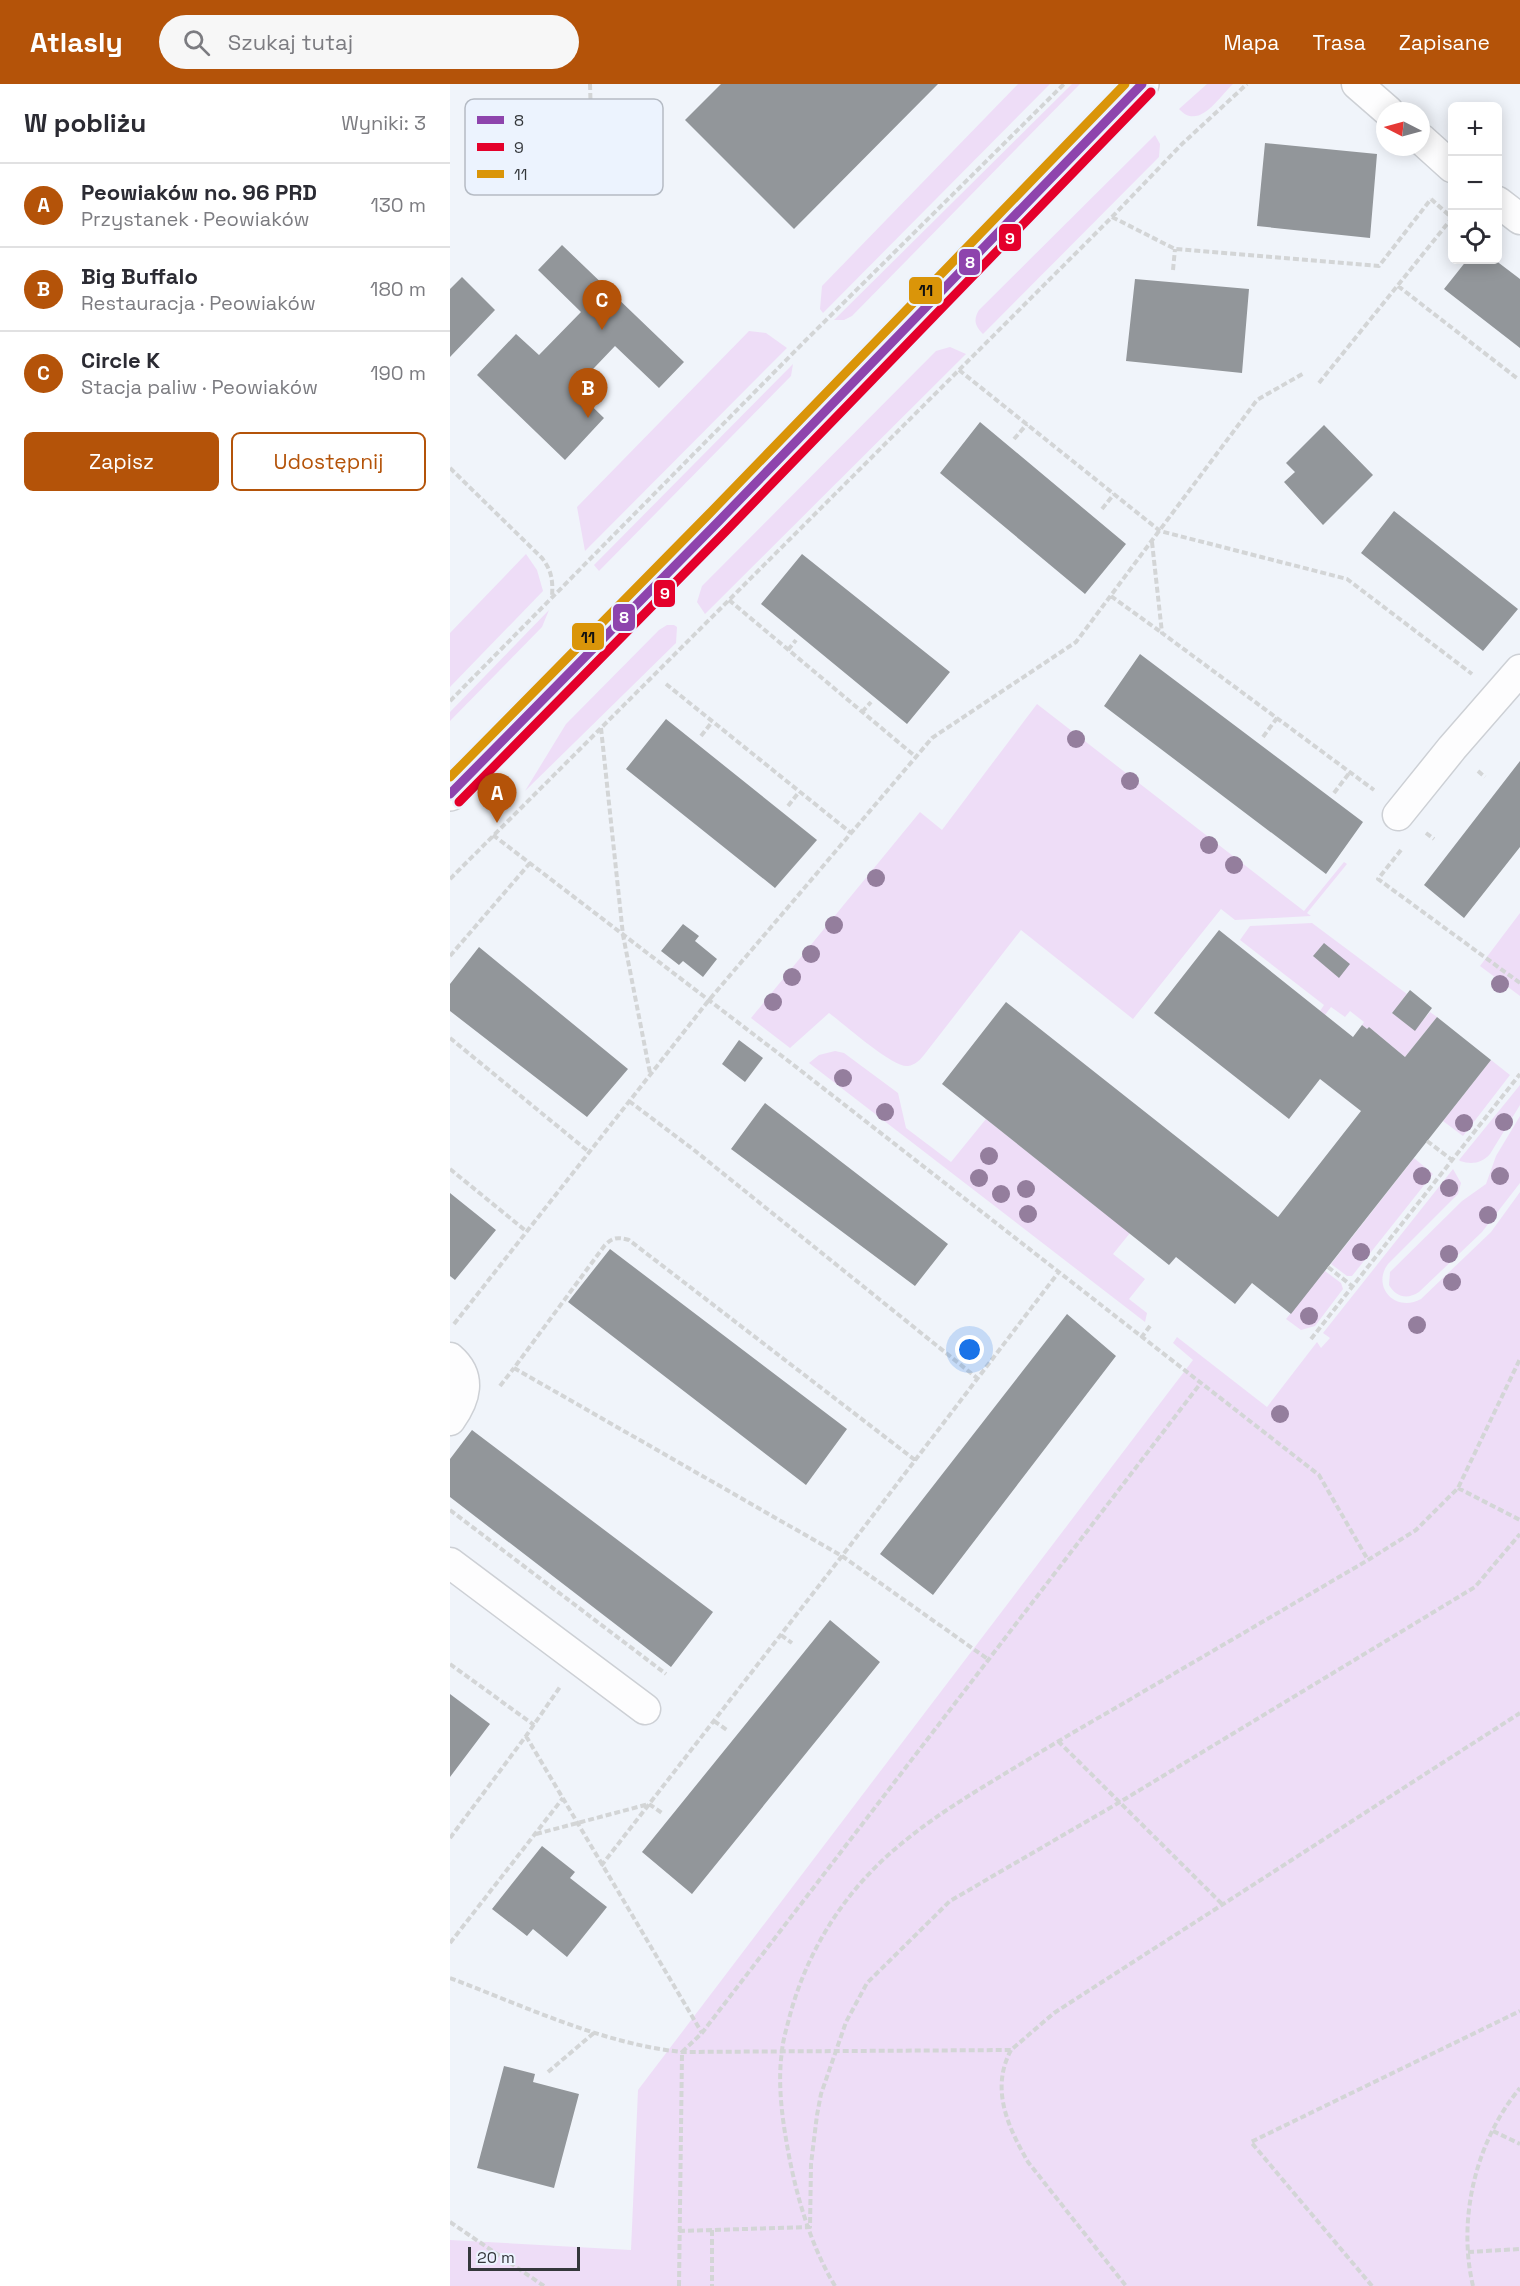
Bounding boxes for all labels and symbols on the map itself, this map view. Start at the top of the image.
legend [465,99,663,195]
north arrow [1376,102,1430,156]
text: 8 [514,110,524,131]
text: 9 [514,137,524,158]
text: 11 [514,164,527,185]
line badge: 9 [998,223,1022,252]
text: 9 [1005,228,1015,249]
line badge: 8 [958,248,981,276]
text: 8 [965,252,975,273]
line badge: 11 [908,276,943,305]
pin: C [582,280,622,330]
text: 11 [919,280,933,301]
pin: B [568,368,608,418]
line badge: 9 [653,579,676,608]
text: 9 [660,583,670,604]
line badge: 8 [612,603,636,632]
text: 8 [619,607,629,628]
line badge: 11 [571,622,605,651]
text: 11 [581,627,595,648]
pin: A [478,774,516,823]
your location [955,1335,984,1364]
scale bar [468,2244,580,2272]

